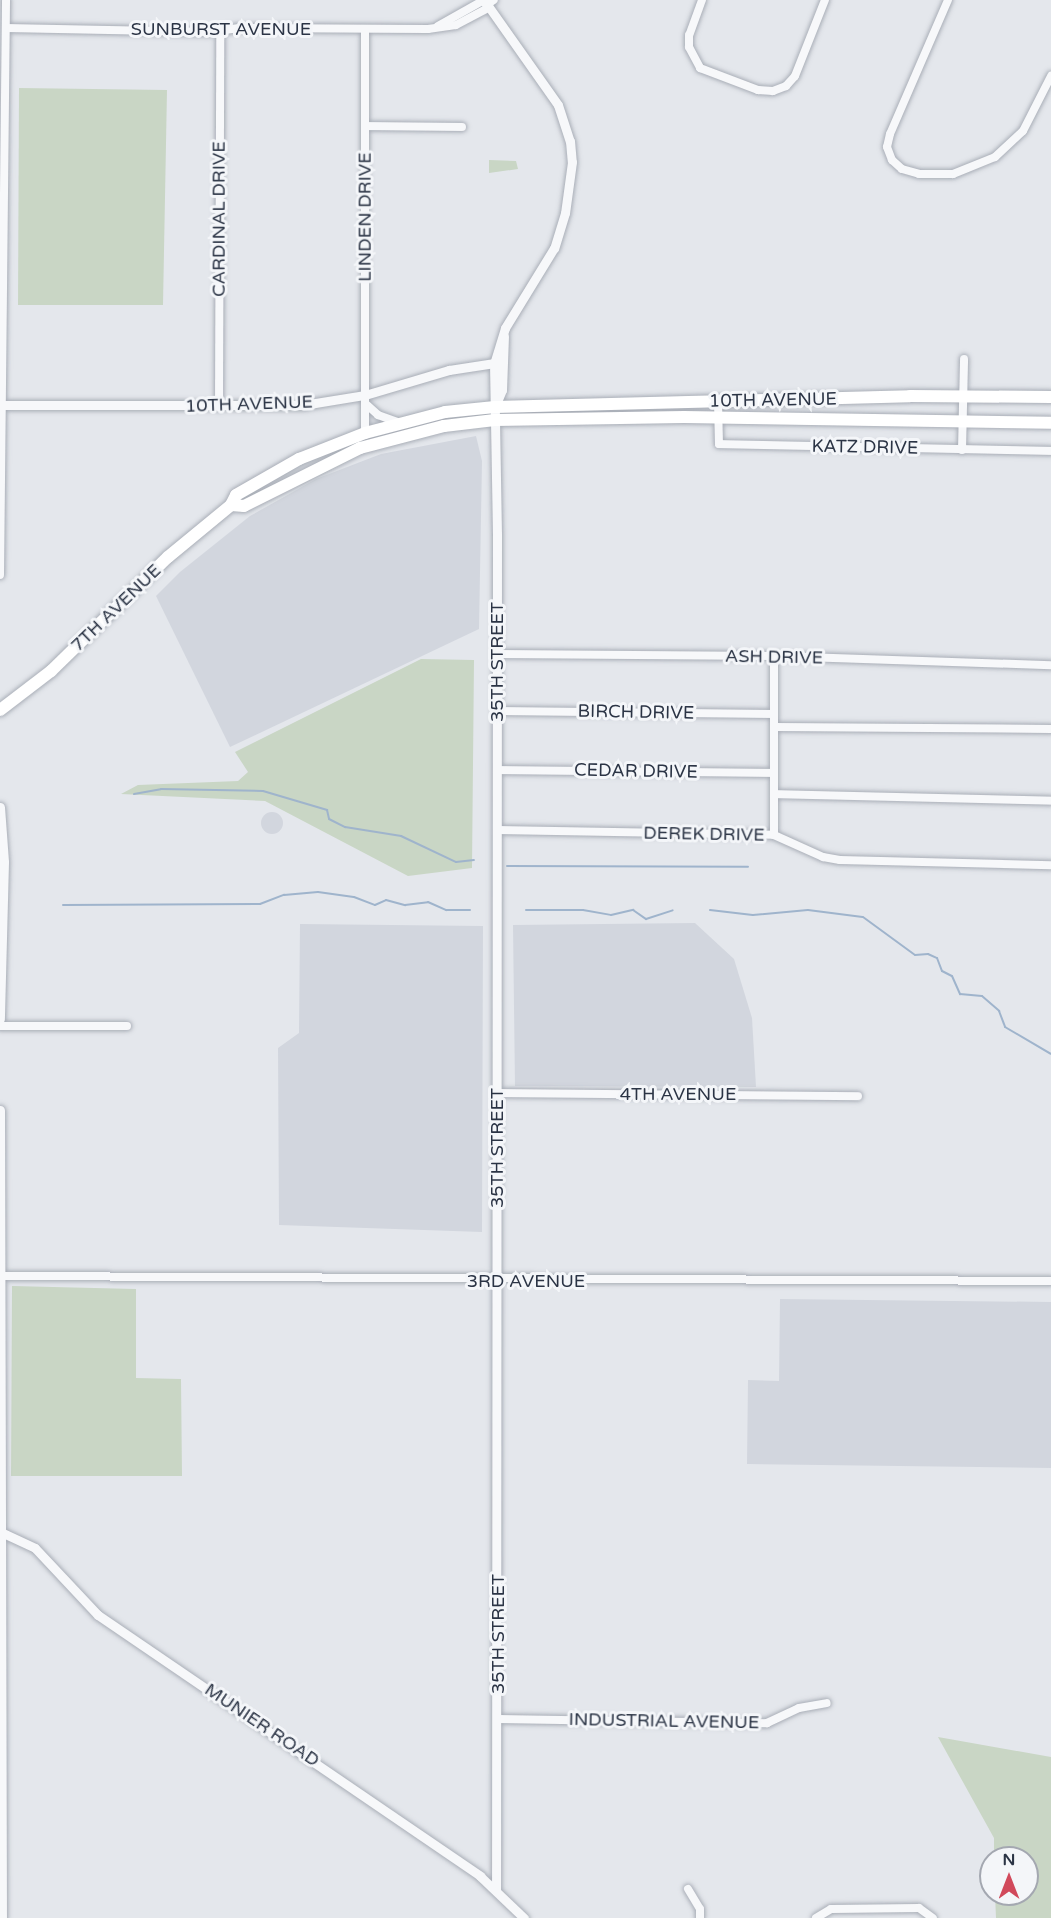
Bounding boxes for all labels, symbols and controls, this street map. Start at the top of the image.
street label: SUNBURST AVENUE [131,18,311,40]
street label: CARDINAL DRIVE [208,141,230,297]
street label: LINDEN DRIVE [354,152,376,282]
street label: 10TH AVENUE [709,388,837,412]
street label: 10TH AVENUE [185,391,313,417]
street label: KATZ DRIVE [812,435,918,459]
street label: 7TH AVENUE [67,560,165,656]
street label: 35TH STREET [486,602,508,722]
street label: ASH DRIVE [725,645,823,669]
street label: BIRCH DRIVE [578,700,694,724]
street label: CEDAR DRIVE [574,759,698,783]
street label: DEREK DRIVE [643,822,765,846]
street label: 4TH AVENUE [620,1083,736,1105]
street label: 35TH STREET [486,1088,508,1208]
street label: 3RD AVENUE [467,1270,585,1292]
street label: 35TH STREET [487,1574,509,1694]
street label: MUNIER ROAD [201,1679,323,1771]
street label: INDUSTRIAL AVENUE [568,1709,760,1733]
north arrow [979,1846,1039,1906]
text: N [1003,1850,1015,1870]

